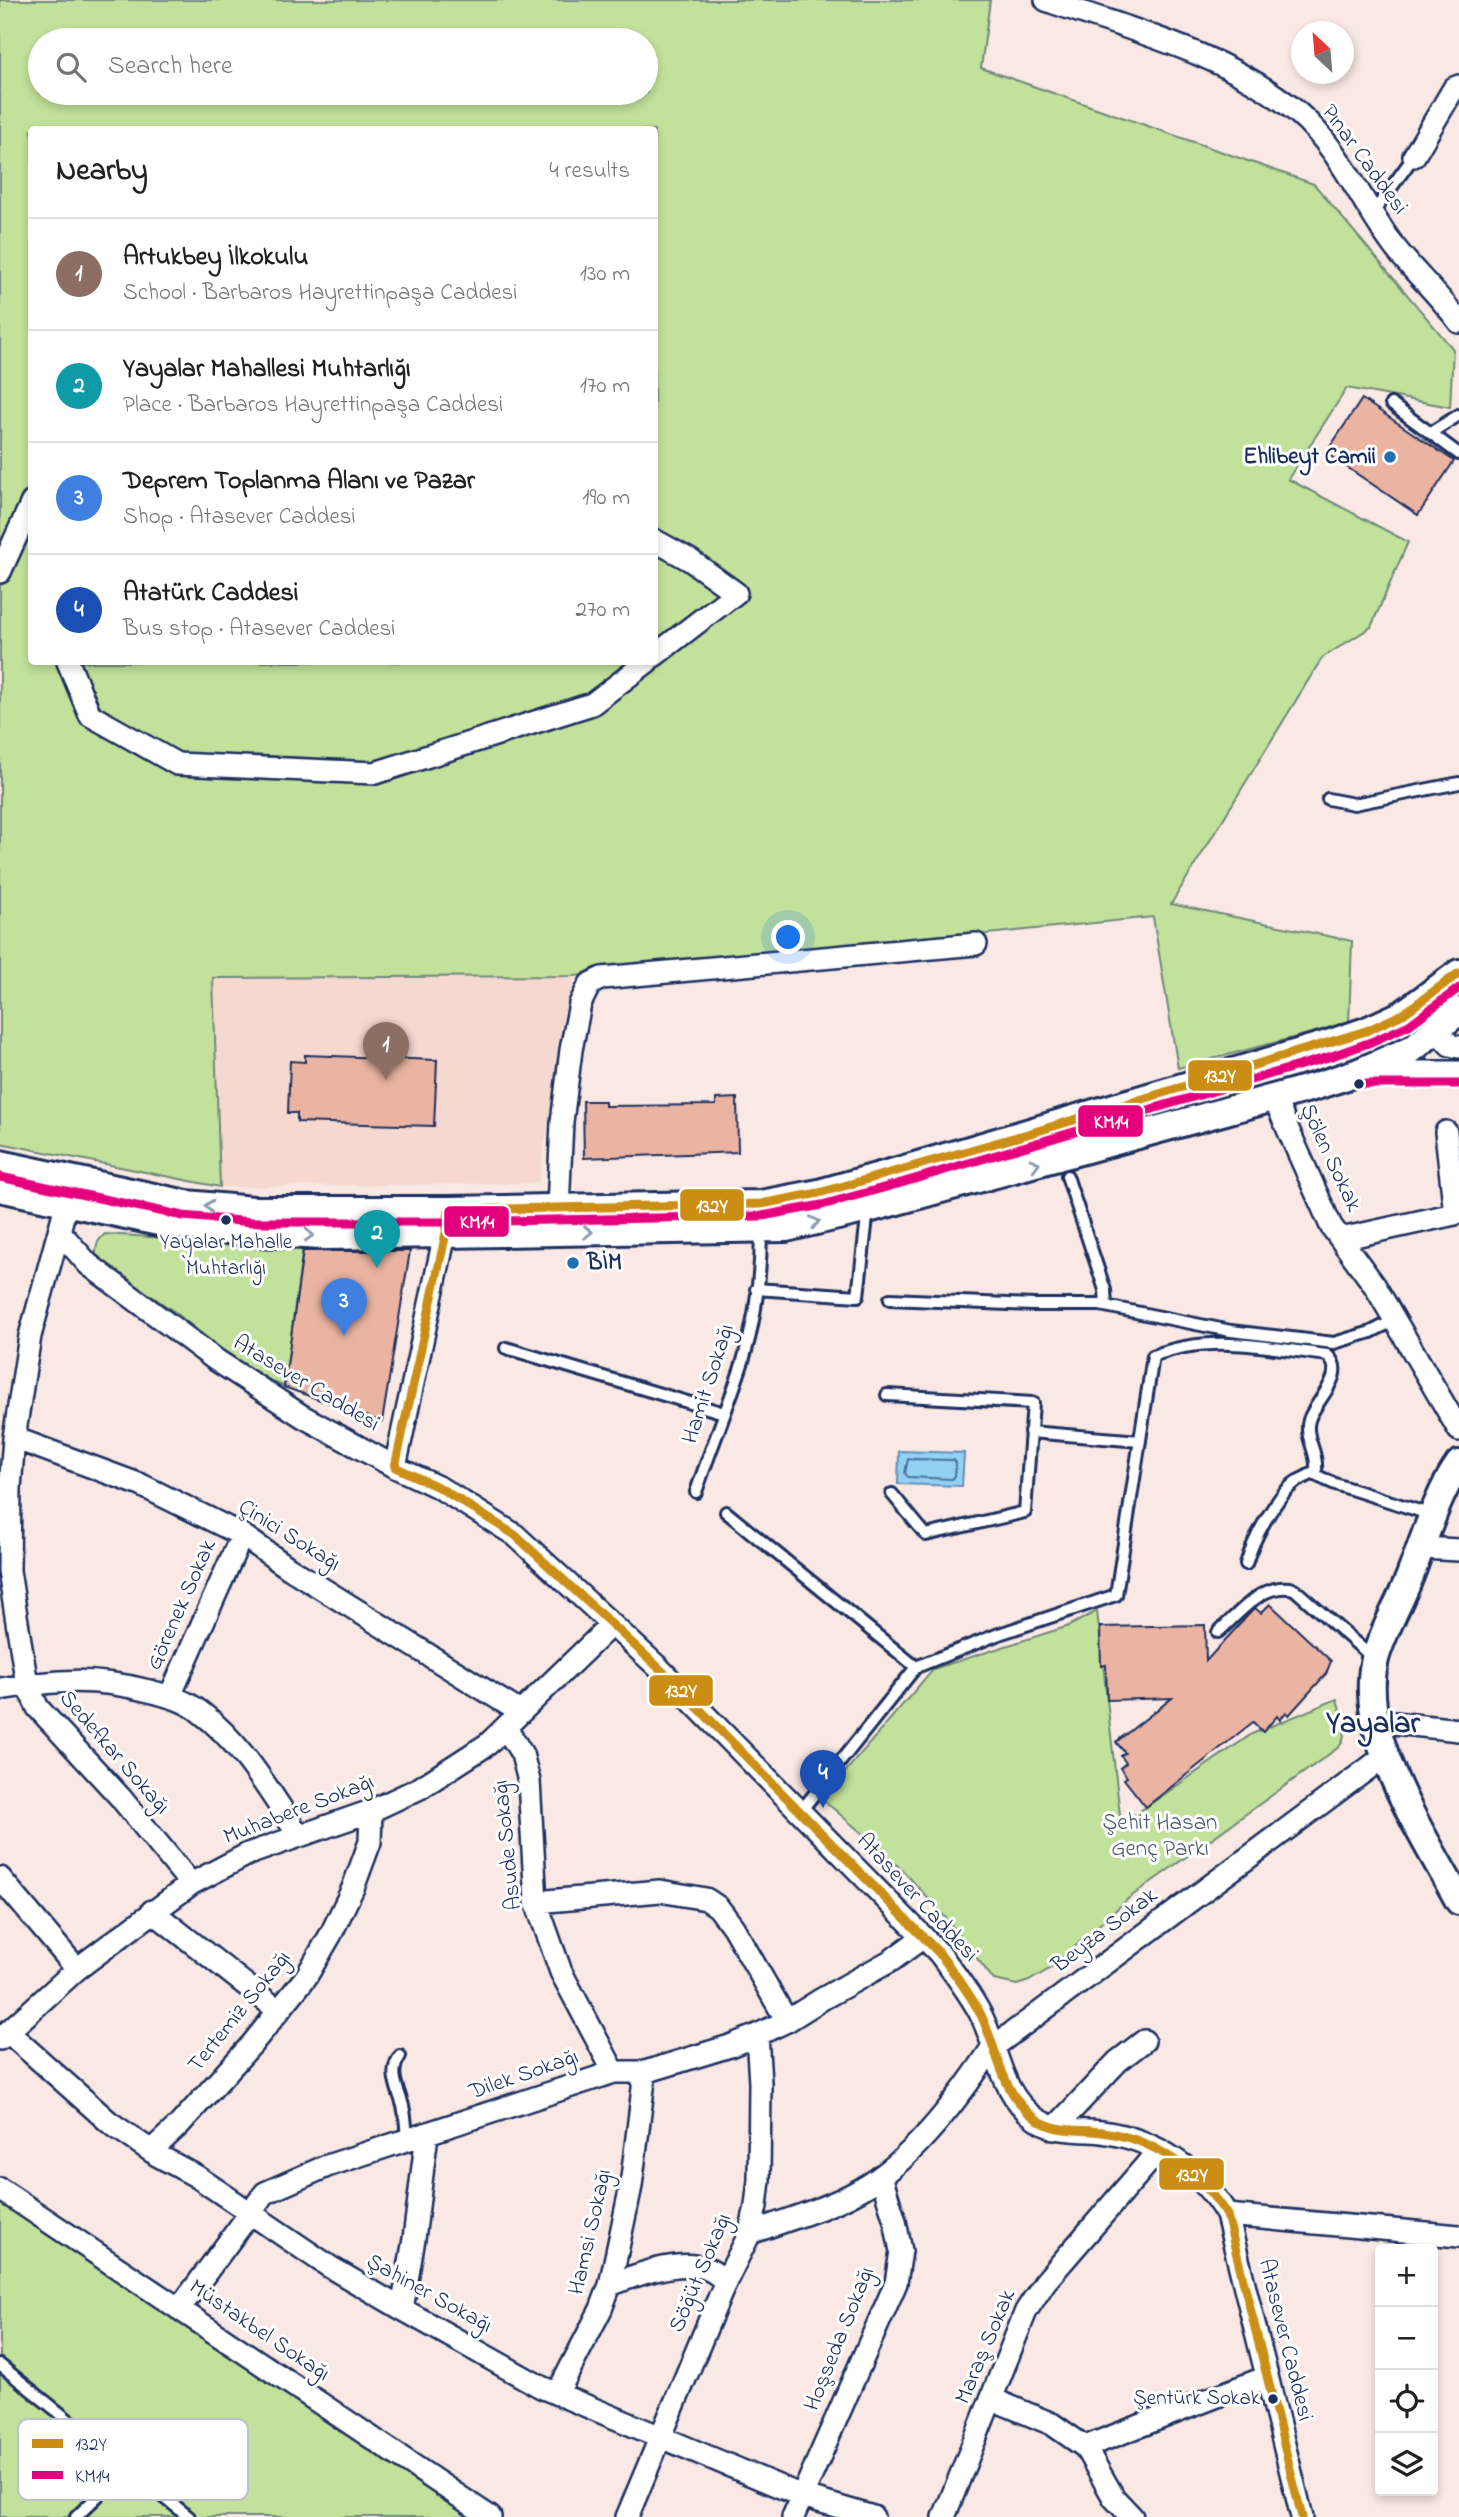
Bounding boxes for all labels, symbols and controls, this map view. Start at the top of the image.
north arrow [1291,21,1354,84]
search box [28,28,658,105]
icon: search [52,48,90,86]
text: Search here [108,48,233,86]
street label: Pınar Caddesi [1313,98,1415,222]
text: Nearby [56,150,148,194]
text: 4 results [549,155,630,188]
text: Artukbey İlkokulu [123,239,308,277]
text: 1 [75,258,83,291]
text: 130 m [580,258,630,291]
text: School · Barbaros Hayrettinpaşa Caddesi [123,277,517,310]
text: Yayalar Mahallesi Muhtarlığı [123,351,411,389]
text: 2 [73,370,85,403]
text: 170 m [580,370,630,403]
text: Place · Barbaros Hayrettinpaşa Caddesi [123,389,503,422]
place label: Ehlibeyt Camii [1243,441,1376,476]
marker: Ehlibeyt Camii [1382,449,1398,465]
text: Deprem Toplanma Alanı ve Pazar [123,463,475,501]
text: 3 [74,482,84,515]
text: 190 m [582,482,630,515]
text: Shop · Atasever Caddesi [123,501,356,534]
text: Atatürk Caddesi̇ [123,575,298,613]
text: 4 [74,594,84,627]
text: 270 m [576,594,630,627]
text: Bus stop · Atasever Caddesi [123,613,395,646]
your location [771,920,805,954]
pin: 1 [363,1022,409,1080]
line badge: 132Y [1187,1059,1253,1092]
text: 132Y [1204,1064,1236,1091]
unlabelled marker [1352,1077,1366,1091]
street label: Şölen Sokak [1291,1099,1370,1218]
line badge: KM14 [1077,1104,1144,1138]
text: KM14 [1094,1110,1128,1137]
one-way arrow [1028,1157,1040,1172]
line badge: 132Y [679,1188,745,1222]
text: 132Y [696,1194,728,1221]
one-way arrow [204,1199,215,1214]
line badge: KM14 [443,1205,510,1238]
pin: 2 [354,1210,400,1268]
text: KM14 [460,1210,494,1237]
marker: Yayalar Mahalle Muhtarlığı [219,1213,233,1227]
one-way arrow [809,1215,821,1230]
one-way arrow [583,1224,594,1240]
one-way arrow [304,1227,315,1243]
place label: Yayalar Mahalle Muhtarlığı [160,1228,293,1286]
place label: BİM [586,1247,622,1280]
marker: BİM [565,1255,581,1271]
pin: 3 [321,1278,367,1336]
street label: Hamit Sokağı [674,1320,745,1449]
street label: Atasever Caddesi [226,1327,386,1441]
street label: Çinici Sokağı [231,1491,347,1581]
street label: Görenek Sokak [138,1534,226,1676]
line badge: 132Y [648,1674,714,1707]
text: 132Y [665,1679,697,1706]
street label: Sedefkar Sokağı [50,1684,177,1823]
district label: Yayalar [1325,1703,1420,1747]
pin: 4 [800,1750,846,1808]
street label: Muhabere Sokağı [219,1766,380,1855]
street label: Asude Sokağı [485,1778,532,1912]
park label: Şehit Hasan Genç Parkı [1103,1807,1217,1866]
street label: Atasever Caddesi [848,1826,986,1970]
street label: Beyza Sokak [1044,1880,1167,1984]
street label: Tertemiz Sokağı [180,1944,300,2081]
street label: Dilek Sokağı [464,2041,584,2110]
line badge: 132Y [1158,2157,1225,2191]
text: 132Y [1176,2163,1208,2190]
street label: Hamsi Sokağı [560,2166,622,2298]
street label: Söğüt Sokağı [661,2208,742,2338]
map controls [1375,2244,1438,2496]
button: + [1375,2244,1438,2307]
street label: Şahiner Sokağı [359,2246,498,2343]
street label: Atasever Caddesi [1249,2255,1321,2425]
street label: Hoşseda Sokağı [796,2262,885,2417]
street label: Müstakbel Sokağı [181,2271,336,2391]
street label: Maraş Sokak [947,2284,1025,2410]
button: − [1375,2307,1438,2370]
button: locate [1375,2370,1438,2433]
place label: Şentürk Sokak [1133,2384,1261,2414]
marker: Şentürk Sokak [1266,2392,1280,2406]
legend [18,2419,248,2500]
text: 132Y [75,2432,107,2459]
button: layers [1375,2433,1438,2496]
text: KM14 [75,2464,110,2491]

